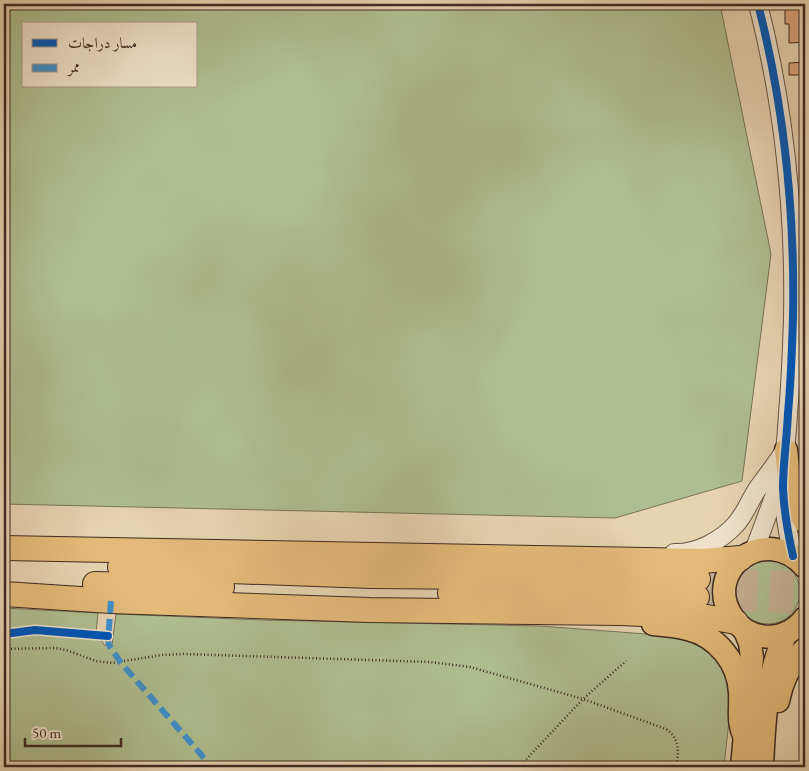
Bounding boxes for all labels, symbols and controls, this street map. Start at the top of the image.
legend [22,22,198,88]
text: مسار دراجات [68,33,137,52]
text: ممر [66,57,80,77]
scale bar [25,716,121,748]
text: 50 m [32,723,61,742]

